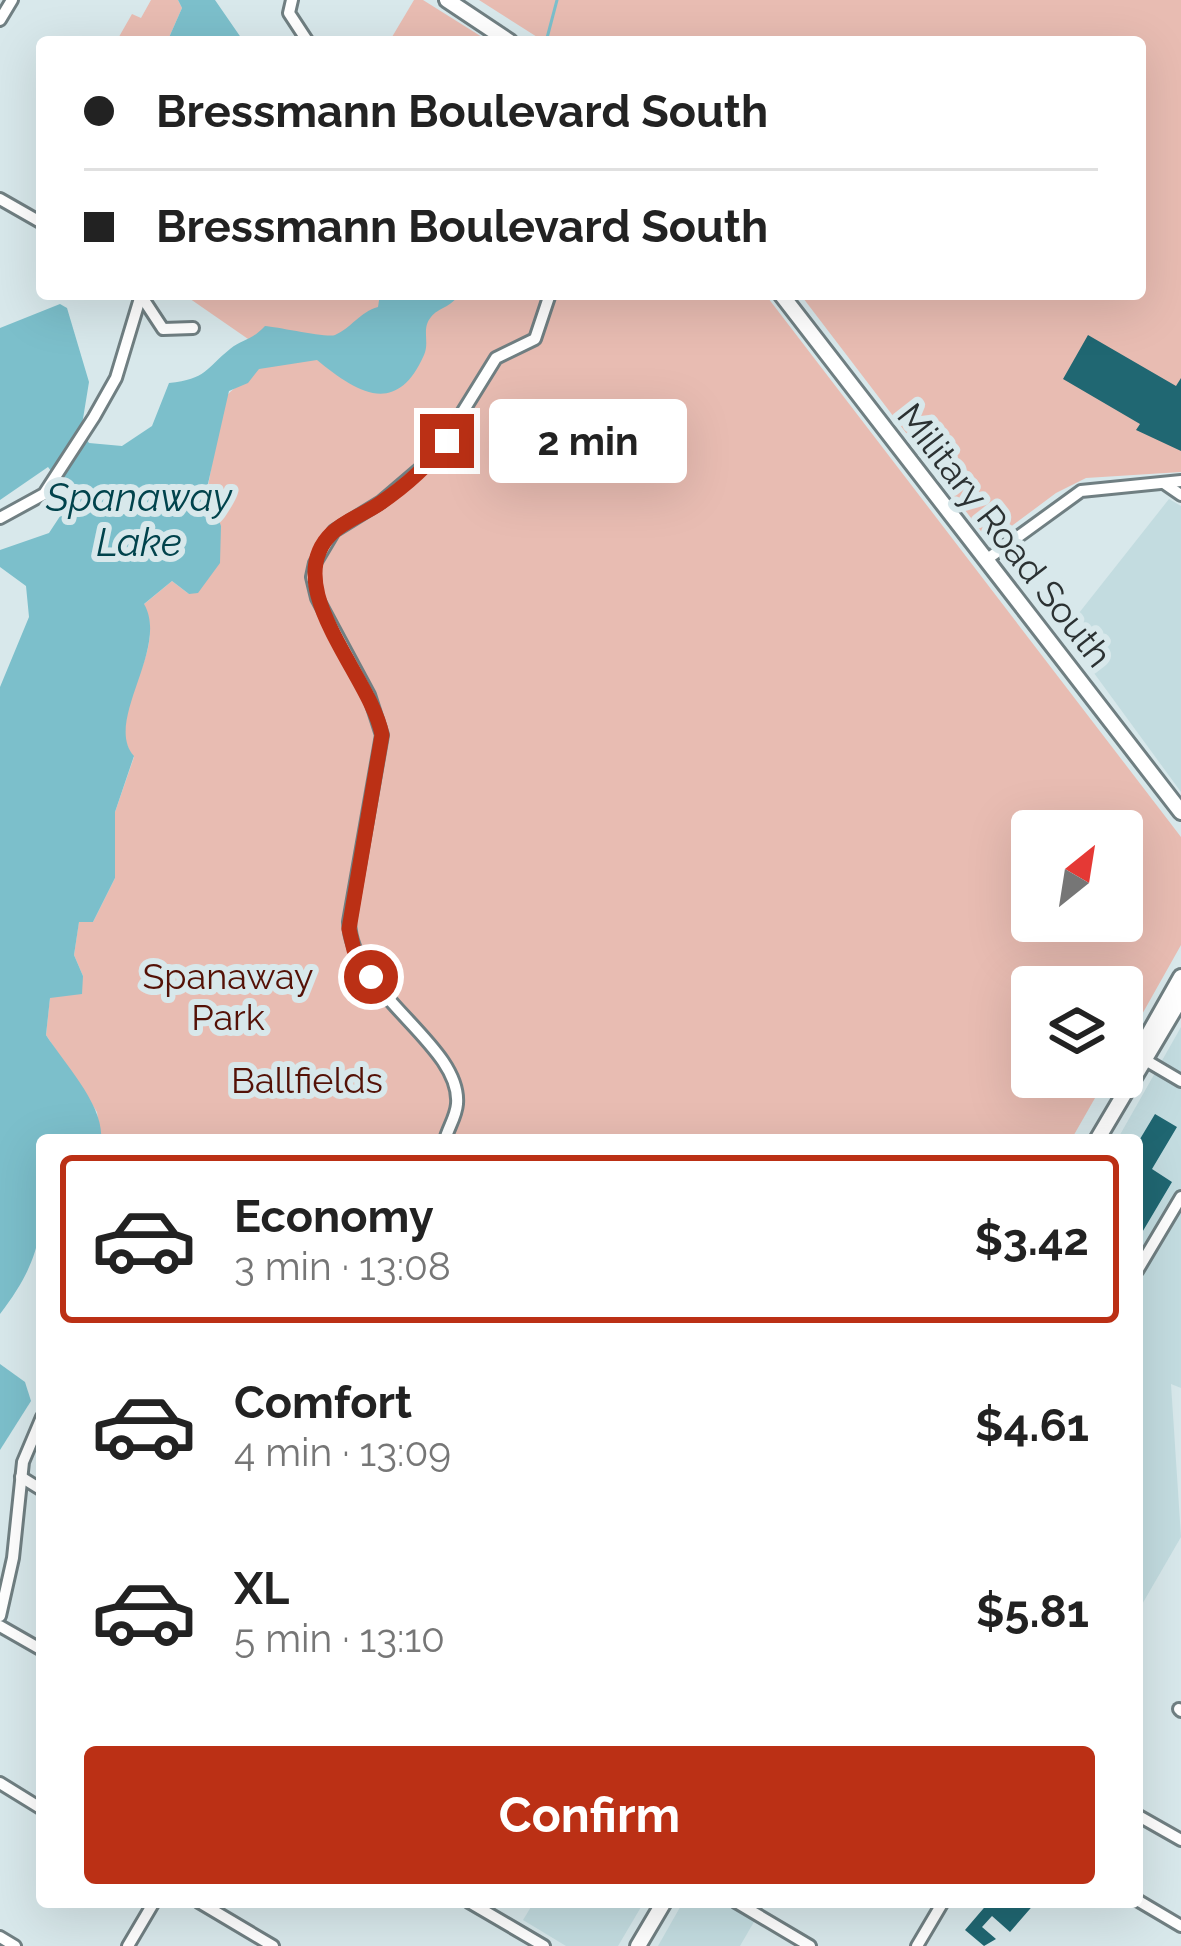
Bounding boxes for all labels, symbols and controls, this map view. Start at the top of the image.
text: Bressmann Boulevard South [156,85,768,138]
text: Bressmann Boulevard South [156,200,768,253]
street label: Military Road South [889,395,1121,675]
callout: 2 min [489,399,687,483]
route end [420,414,474,468]
text: 2 min [537,418,639,464]
water label: Spanaway Lake [45,474,233,565]
north arrow [1011,810,1143,942]
map controls [1011,810,1143,1098]
route start [344,950,398,1004]
park label: Spanaway Park [142,955,314,1038]
button: layers [1011,966,1143,1098]
park label: Ballfields [231,1059,383,1101]
icon: car [90,1185,198,1293]
text: Economy [234,1190,434,1243]
text: $3.42 [974,1213,1089,1266]
text: 3 min · 13:08 [234,1243,451,1289]
icon: car [90,1371,198,1479]
text: Comfort [234,1376,412,1429]
text: $4.61 [975,1399,1089,1452]
text: 4 min · 13:09 [234,1429,451,1475]
icon: car [90,1557,198,1665]
text: XL [234,1562,289,1615]
text: $5.81 [976,1585,1089,1638]
text: 5 min · 13:10 [234,1615,445,1661]
button: Confirm [84,1746,1095,1884]

